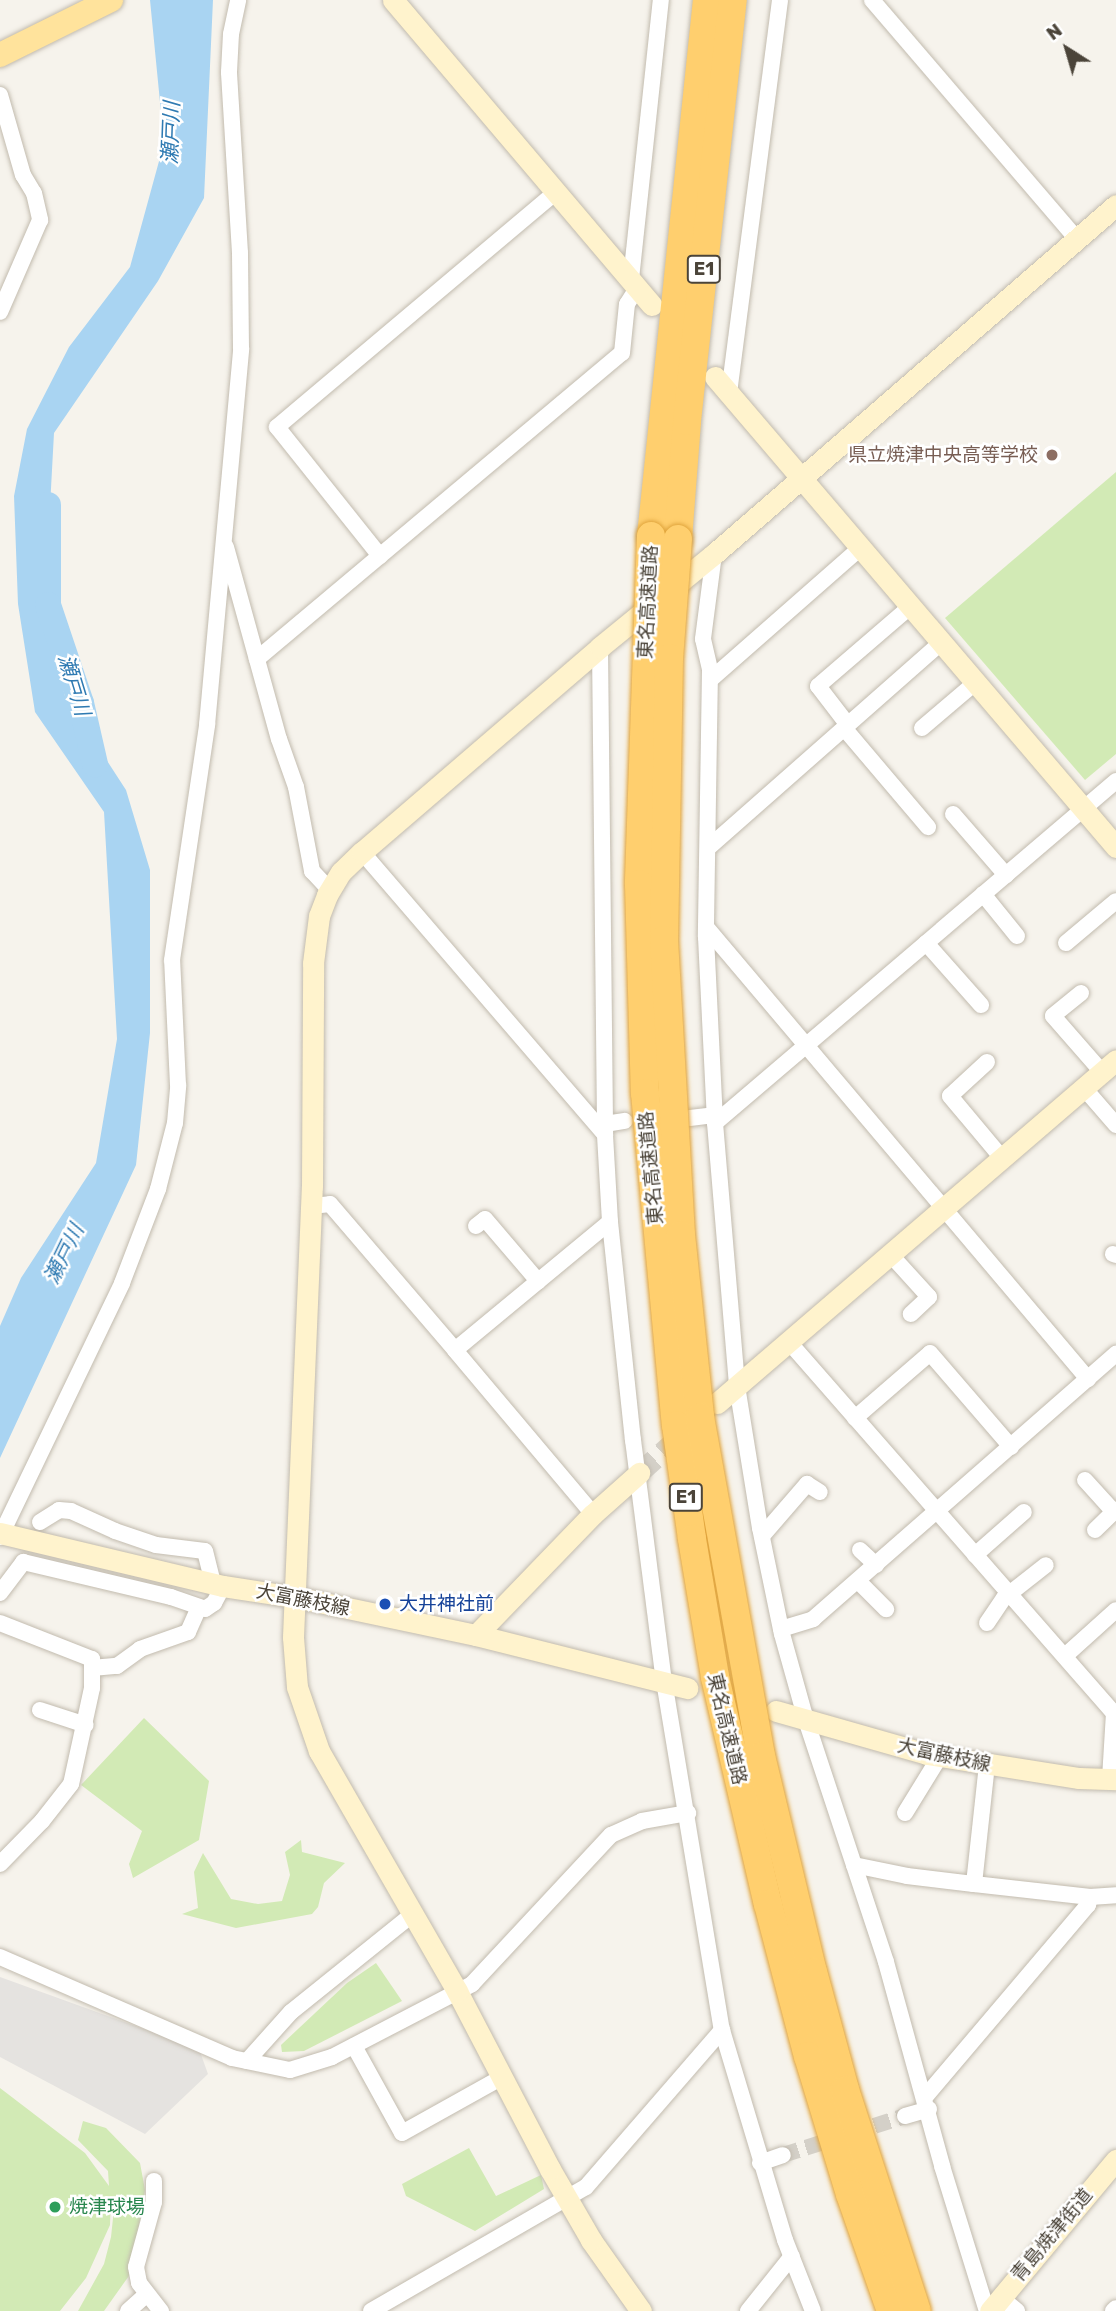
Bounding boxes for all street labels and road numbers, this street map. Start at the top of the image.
road number: E1 [686,255,722,284]
street label: 東名高速道路 [634,544,662,660]
street label: 東名高速道路 [635,1110,667,1226]
road number: E1 [668,1482,704,1512]
street label: 大富藤枝線 [254,1580,352,1620]
street label: 東名高速道路 [703,1671,751,1787]
street label: 大富藤枝線 [895,1734,993,1776]
street label: 青島焼津街道 [1007,2184,1097,2286]

